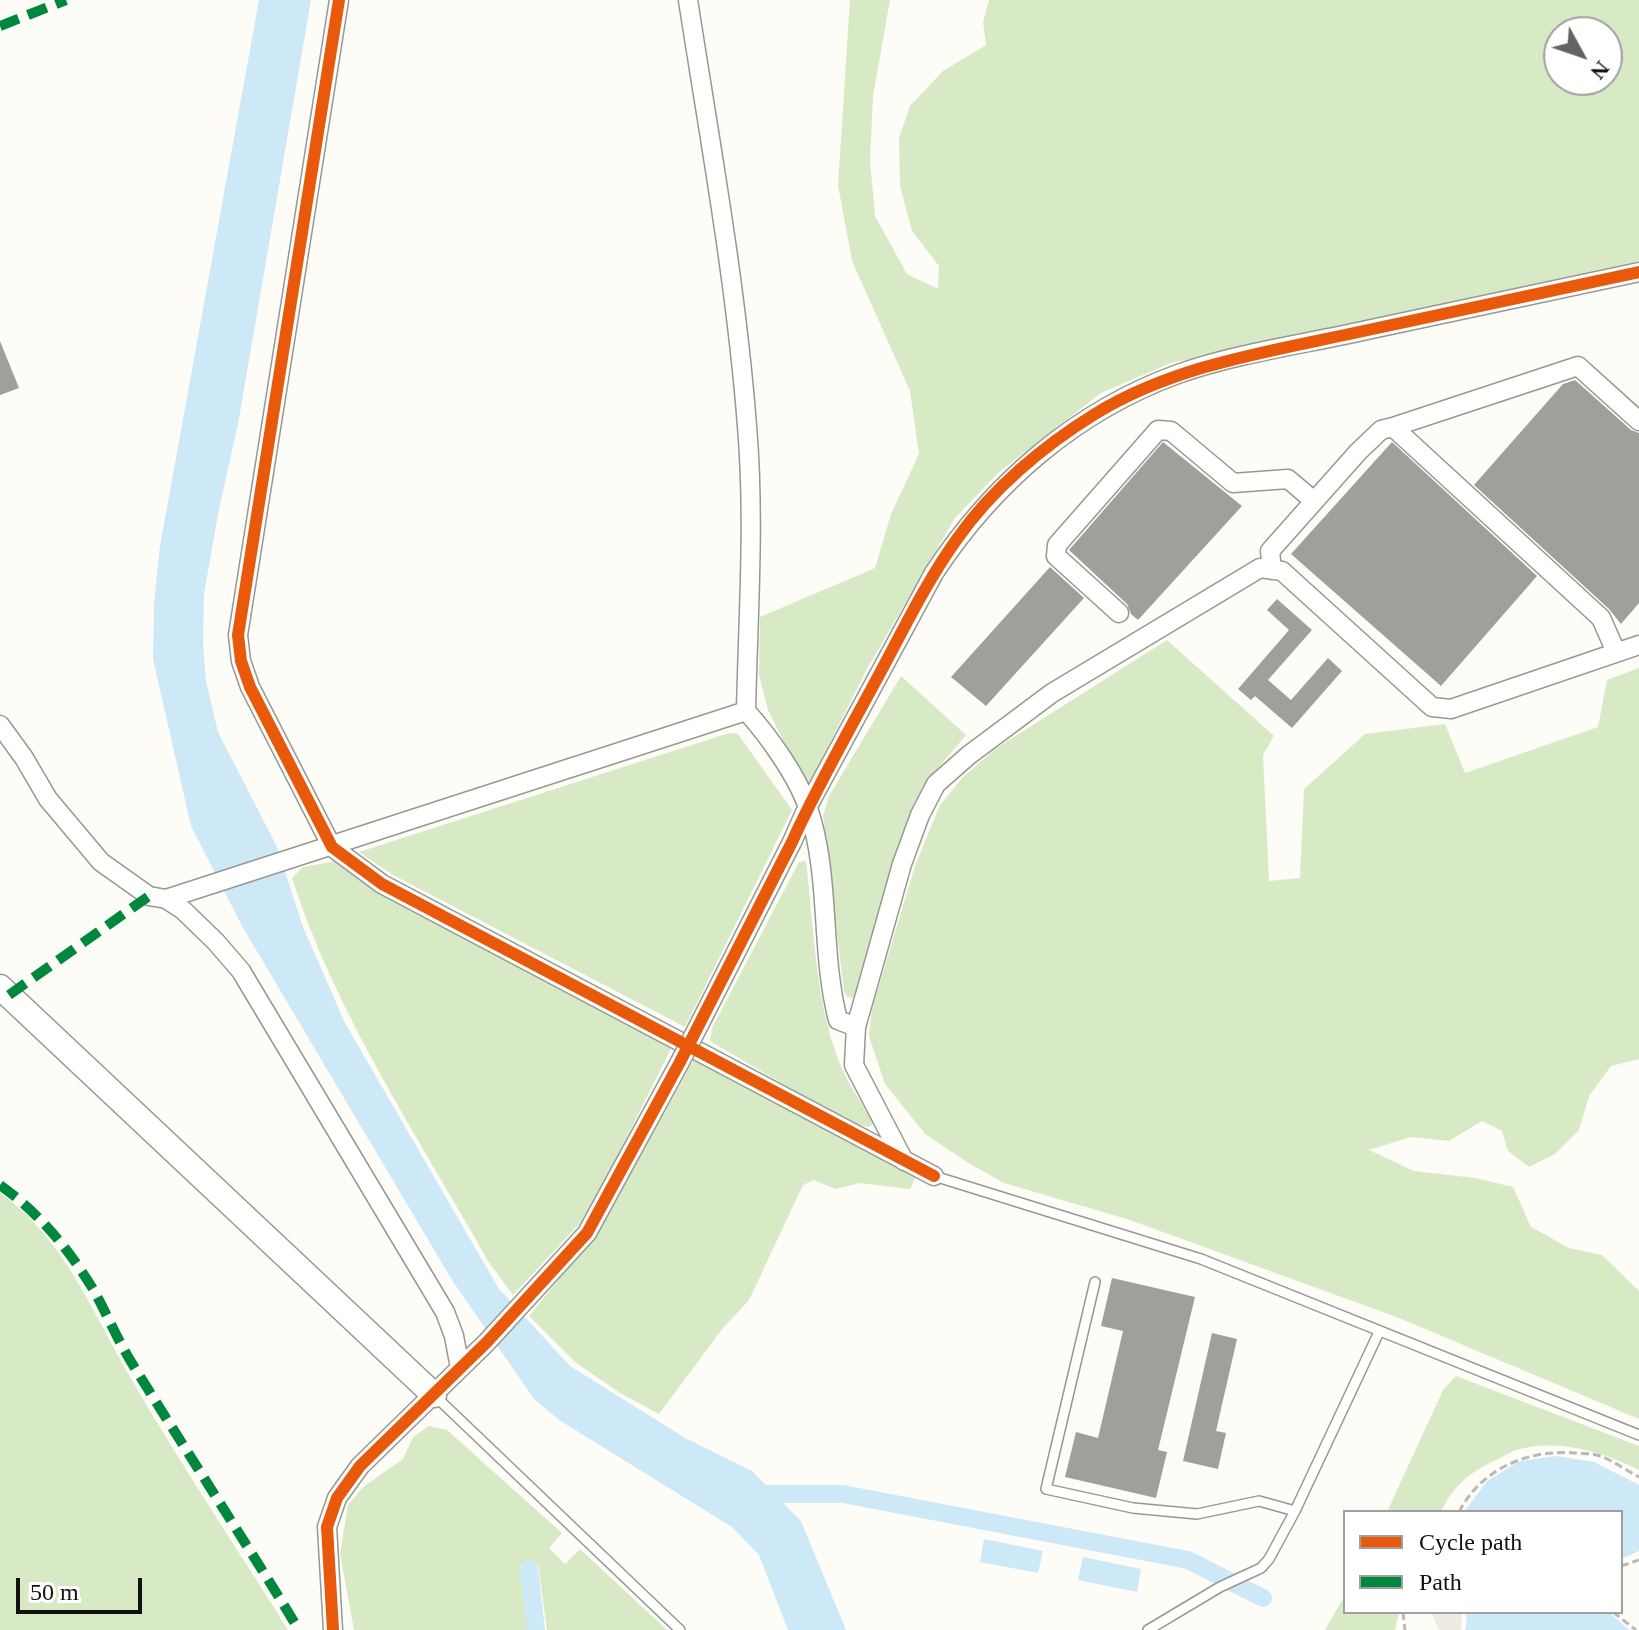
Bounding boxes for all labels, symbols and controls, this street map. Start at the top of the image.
north arrow [1543,16,1623,96]
text: N [1586,56,1615,85]
legend [1343,1510,1623,1614]
text: Cycle path [1419,1529,1522,1555]
scale bar [20,1562,146,1612]
text: Path [1419,1569,1462,1595]
text: 50 m [30,1579,79,1605]

